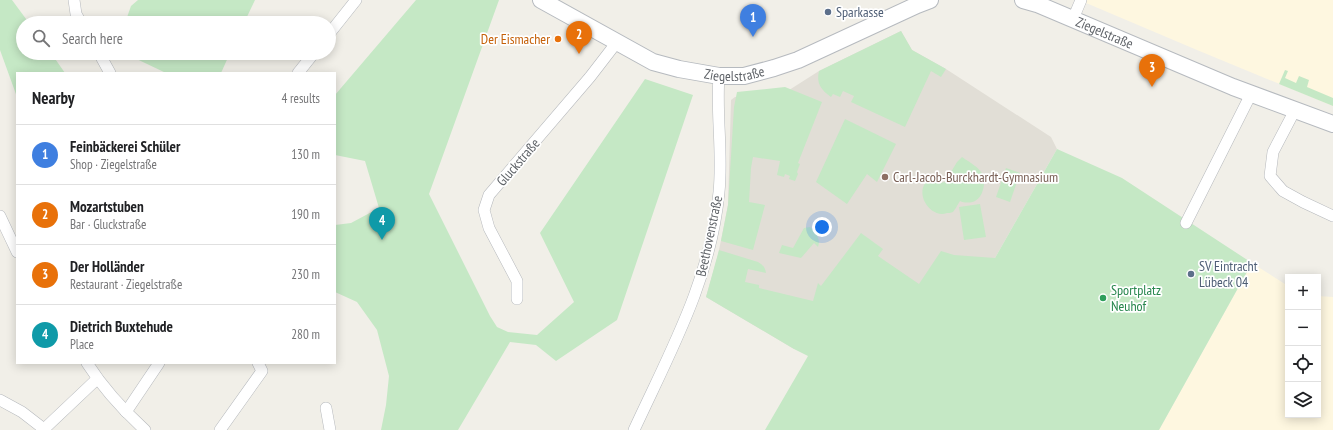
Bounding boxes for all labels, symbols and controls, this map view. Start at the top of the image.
place label: Sparkasse [836,3,884,21]
pin: 1 [740,4,766,37]
marker: Sparkasse [823,7,833,17]
street label: Ziegelstraße [1073,13,1136,53]
search box [16,16,336,60]
pin: 2 [566,21,592,54]
icon: search [30,27,52,49]
text: Search here [62,29,123,48]
place label: Der Eismacher [481,30,550,48]
marker: Der Eismacher [553,34,563,44]
pin: 3 [1139,54,1165,87]
street label: Ziegelstraße [703,62,767,85]
text: Nearby [32,87,75,109]
text: 4 results [281,90,320,107]
street label: Gluckstraße [492,134,544,190]
text: Feinbäckerei Schüler [70,137,180,156]
text: 1 [42,146,48,163]
text: 130 m [291,146,320,163]
text: Shop · Ziegelstraße [70,156,157,173]
place label: Carl-Jacob-Burckhardt-Gymnasium [893,168,1058,186]
marker: Carl-Jacob-Burckhardt-Gymnasium [880,172,890,182]
street label: Beethovenstraße [692,194,726,278]
text: Mozartstuben [70,197,144,216]
text: 2 [42,206,48,223]
text: 190 m [291,206,320,223]
pin: 4 [369,207,395,240]
text: Bar · Gluckstraße [70,216,146,233]
your location [812,217,832,237]
text: Der Holländer [70,257,144,276]
place label: SV Eintracht Lübeck 04 [1199,257,1258,291]
text: 3 [42,266,48,283]
text: 230 m [291,266,320,283]
marker: SV Eintracht Lübeck 04 [1186,269,1196,279]
map controls [1285,274,1321,418]
button: + [1285,274,1321,310]
text: Restaurant · Ziegelstraße [70,276,182,293]
place label: Sportplatz Neuhof [1111,281,1161,315]
marker: Sportplatz Neuhof [1098,293,1108,303]
button: − [1285,310,1321,346]
text: Dietrich Buxtehude [70,317,173,336]
text: 4 [42,326,48,343]
text: 280 m [291,326,320,343]
text: Place [70,336,94,353]
button: locate [1285,346,1321,382]
button: layers [1285,382,1321,418]

